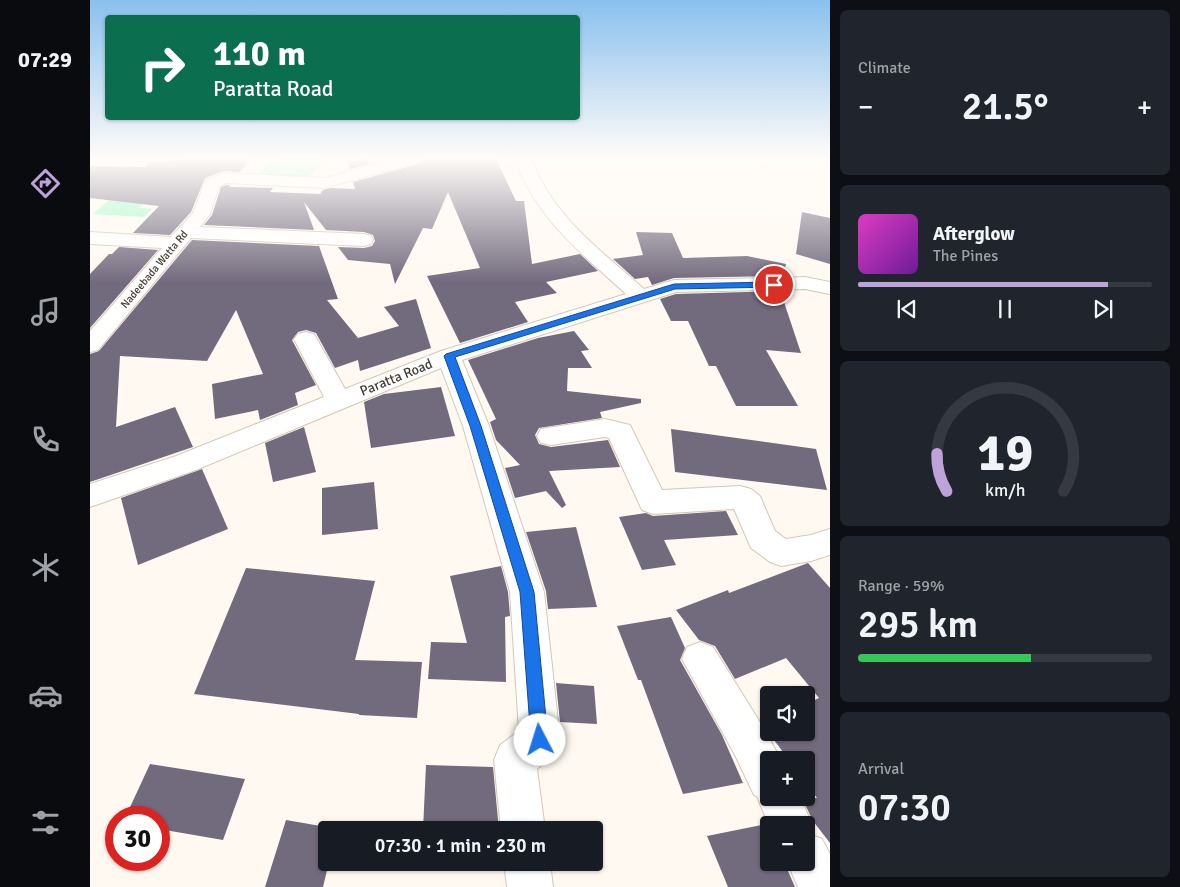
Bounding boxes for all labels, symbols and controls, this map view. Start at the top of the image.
text: 110 m [213,32,306,75]
icon: right [130,35,195,100]
text: 07:29 [18,46,72,73]
text: Climate [858,58,911,78]
text: Paratta Road [213,75,334,102]
text: 21.5° [962,83,1048,130]
text: − [858,90,873,124]
text: + [1137,90,1152,124]
icon: directions [28,166,63,201]
text: Afterglow [933,222,1015,246]
street label: Nadeebada Watta Rd [118,228,191,311]
text: The Pines [933,246,998,266]
pin [753,264,795,306]
icon: arrive [760,271,788,299]
icon: music [28,294,63,329]
icon: previous [893,295,921,323]
icon: pause [991,295,1019,323]
icon: next [1089,295,1117,323]
street label: Paratta Road [357,355,435,400]
text: 19 [977,421,1033,485]
icon: phone [28,422,63,457]
text: km/h [985,479,1025,501]
icon: climate [28,550,63,585]
text: Range · 59% [858,576,944,596]
text: 295 km [858,601,978,648]
icon: car [28,678,63,713]
map controls [760,686,815,871]
button: sound [760,686,815,741]
position arrow [513,713,565,765]
button: + [760,751,815,806]
text: Arrival [858,759,904,779]
text: 07:30 [858,784,951,831]
icon: filters [28,805,63,840]
speed limit sign: 30 [105,806,170,871]
button: − [760,816,815,871]
text: 07:30 · 1 min · 230 m [375,834,546,858]

